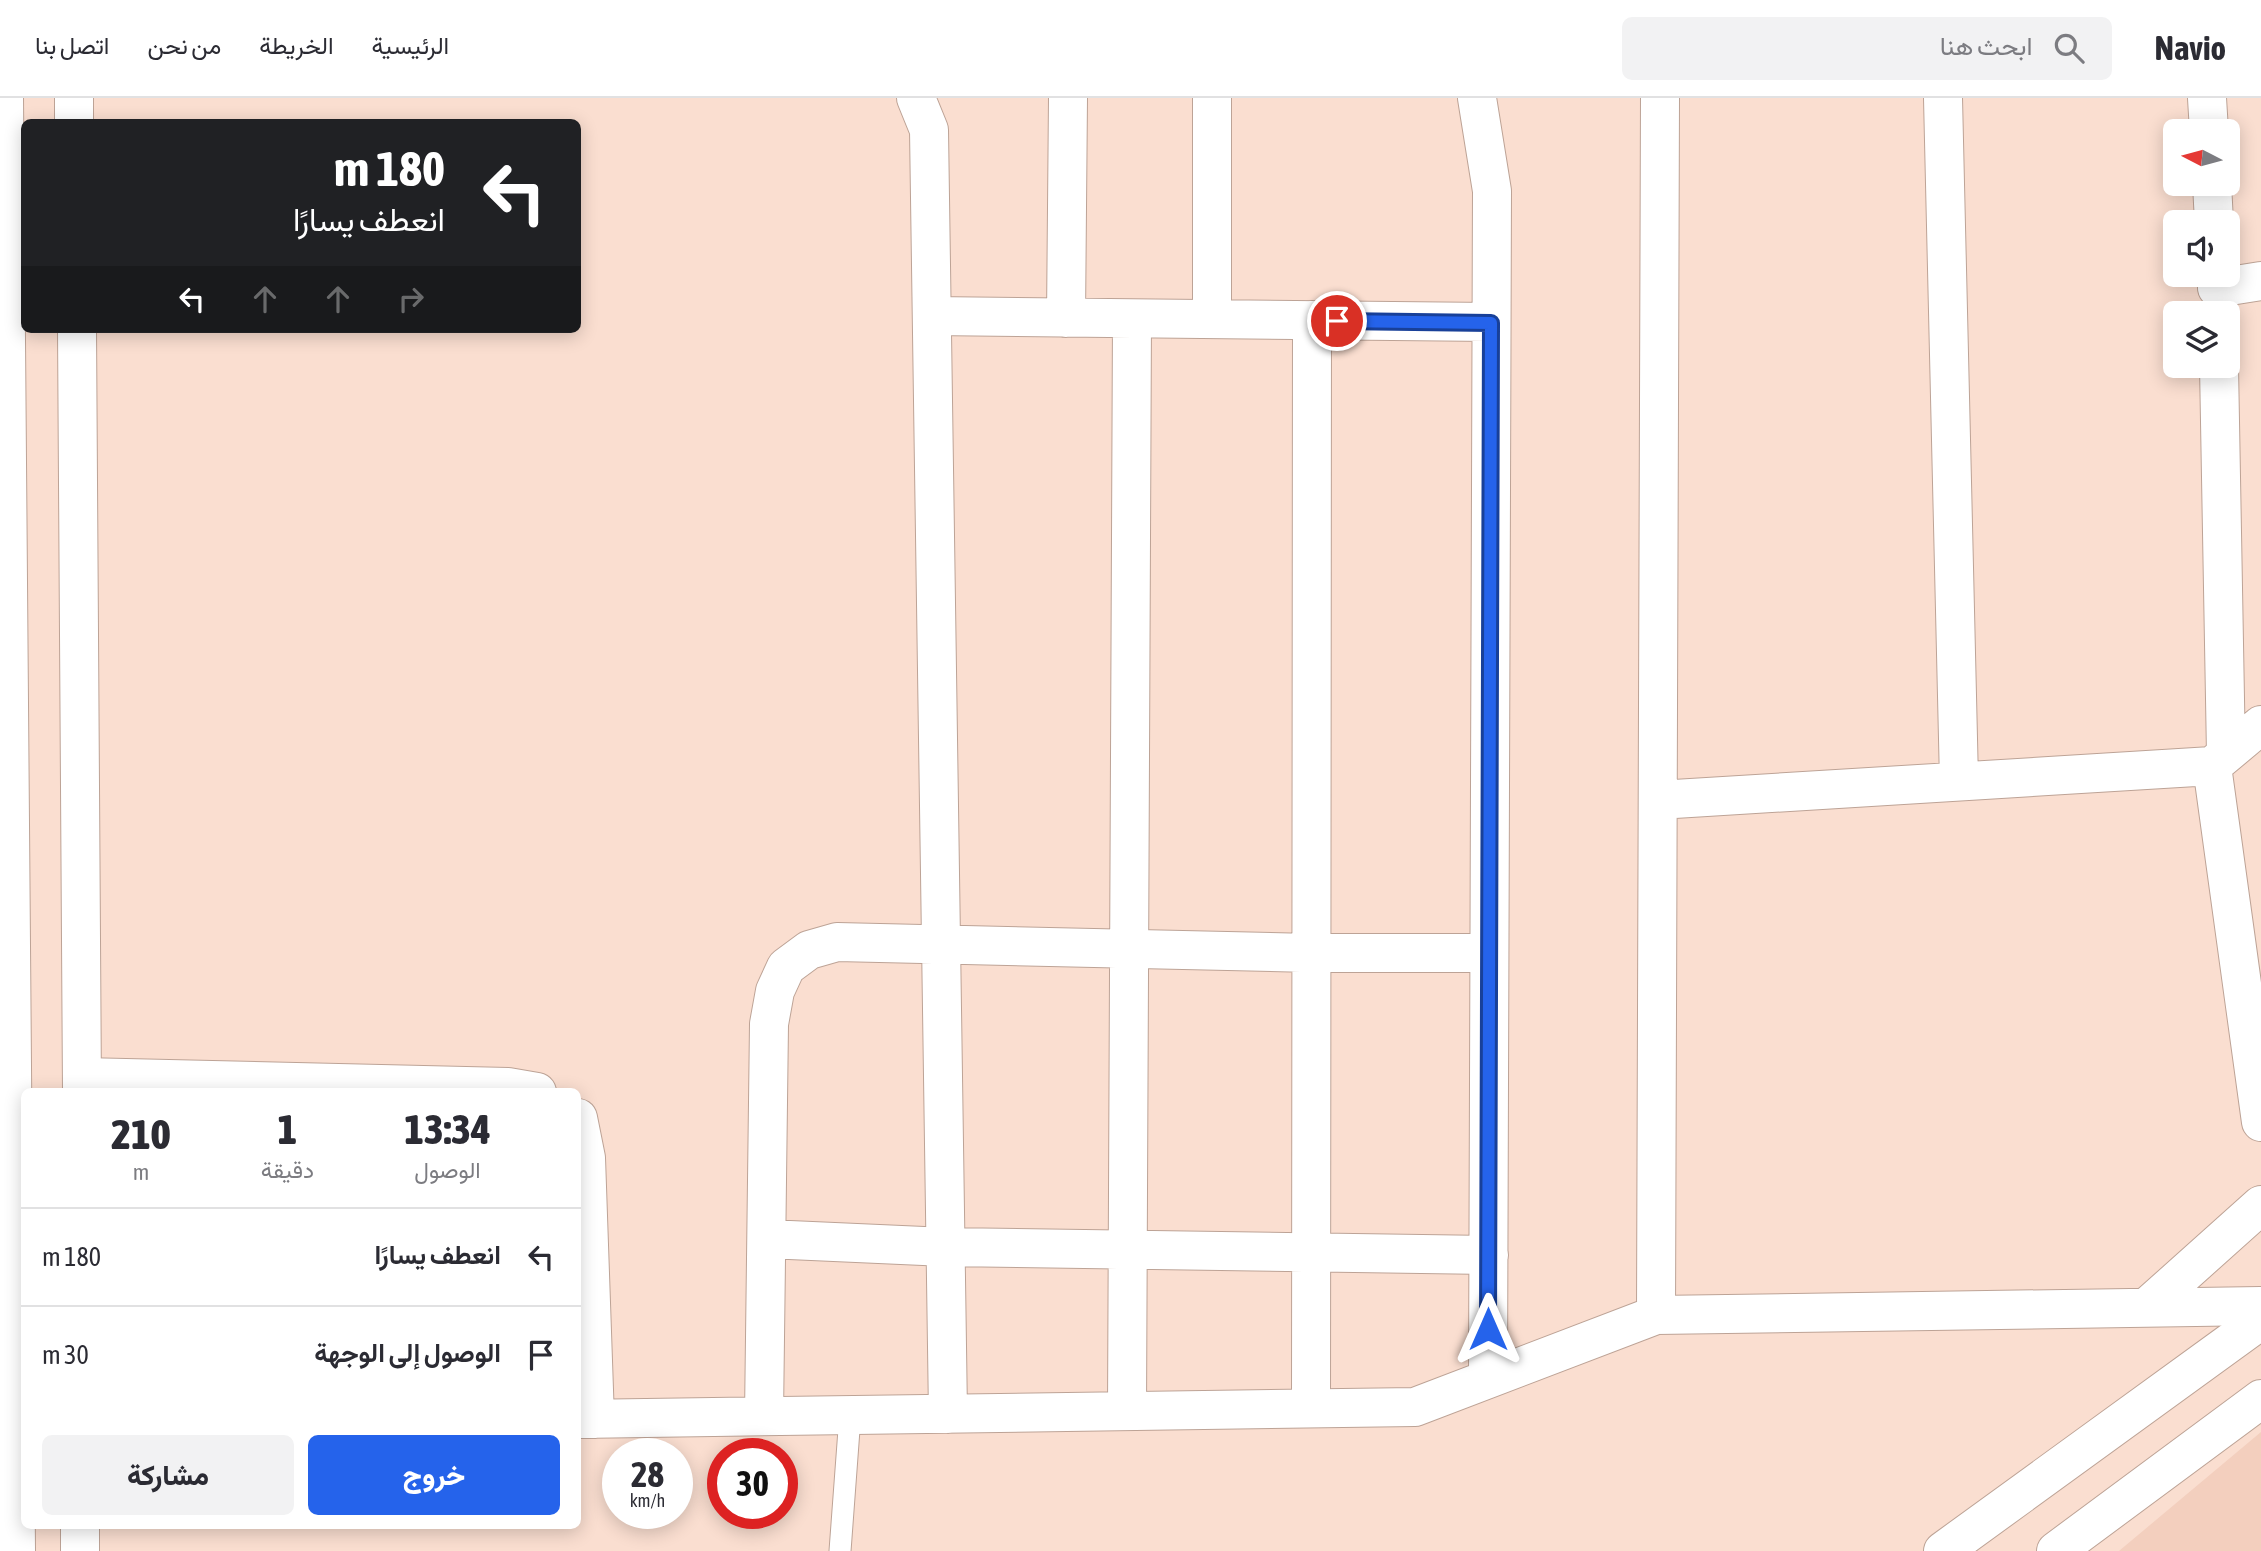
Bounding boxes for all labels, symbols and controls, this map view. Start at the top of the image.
search box [1622,17,2112,80]
icon: search [2050,29,2088,67]
text: Navio [2154,29,2226,67]
text: ابحث هنا [1940,31,2032,61]
text: اتصل بنا [35,32,109,59]
text: من نحن [147,32,221,59]
text: الخريطة [259,32,334,59]
text: الرئيسية [372,32,449,59]
north arrow [2163,119,2240,196]
map controls [2163,119,2240,378]
text: 180 m [334,140,445,196]
icon: left [469,147,560,238]
text: انعطف يسارًا [293,201,445,238]
button: sound [2163,210,2240,287]
icon: left [173,280,211,318]
icon: ahead [246,280,284,318]
icon: ahead [319,280,357,318]
icon: right [392,280,430,318]
pin [1307,291,1367,351]
button: layers [2163,301,2240,378]
icon: arrive [1318,302,1356,340]
text: 1 [278,1105,297,1153]
text: 13:34 [404,1105,491,1153]
text: 210 [111,1110,171,1158]
text: دقيقة [261,1157,314,1183]
text: الوصول [414,1157,481,1183]
text: m [133,1159,149,1185]
icon: left [522,1238,560,1276]
text: انعطف يسارًا [374,1240,501,1270]
text: 180 m [42,1242,101,1272]
position arrow [1451,1292,1525,1366]
icon: arrive [522,1336,560,1374]
text: الوصول إلى الوجهة [314,1338,501,1368]
text: 30 m [42,1340,89,1370]
button: مشاركة [42,1435,294,1515]
button: خروج [308,1435,560,1515]
speed limit sign: 30 [707,1438,798,1529]
text: 28 [631,1454,664,1494]
text: km/h [630,1490,665,1511]

